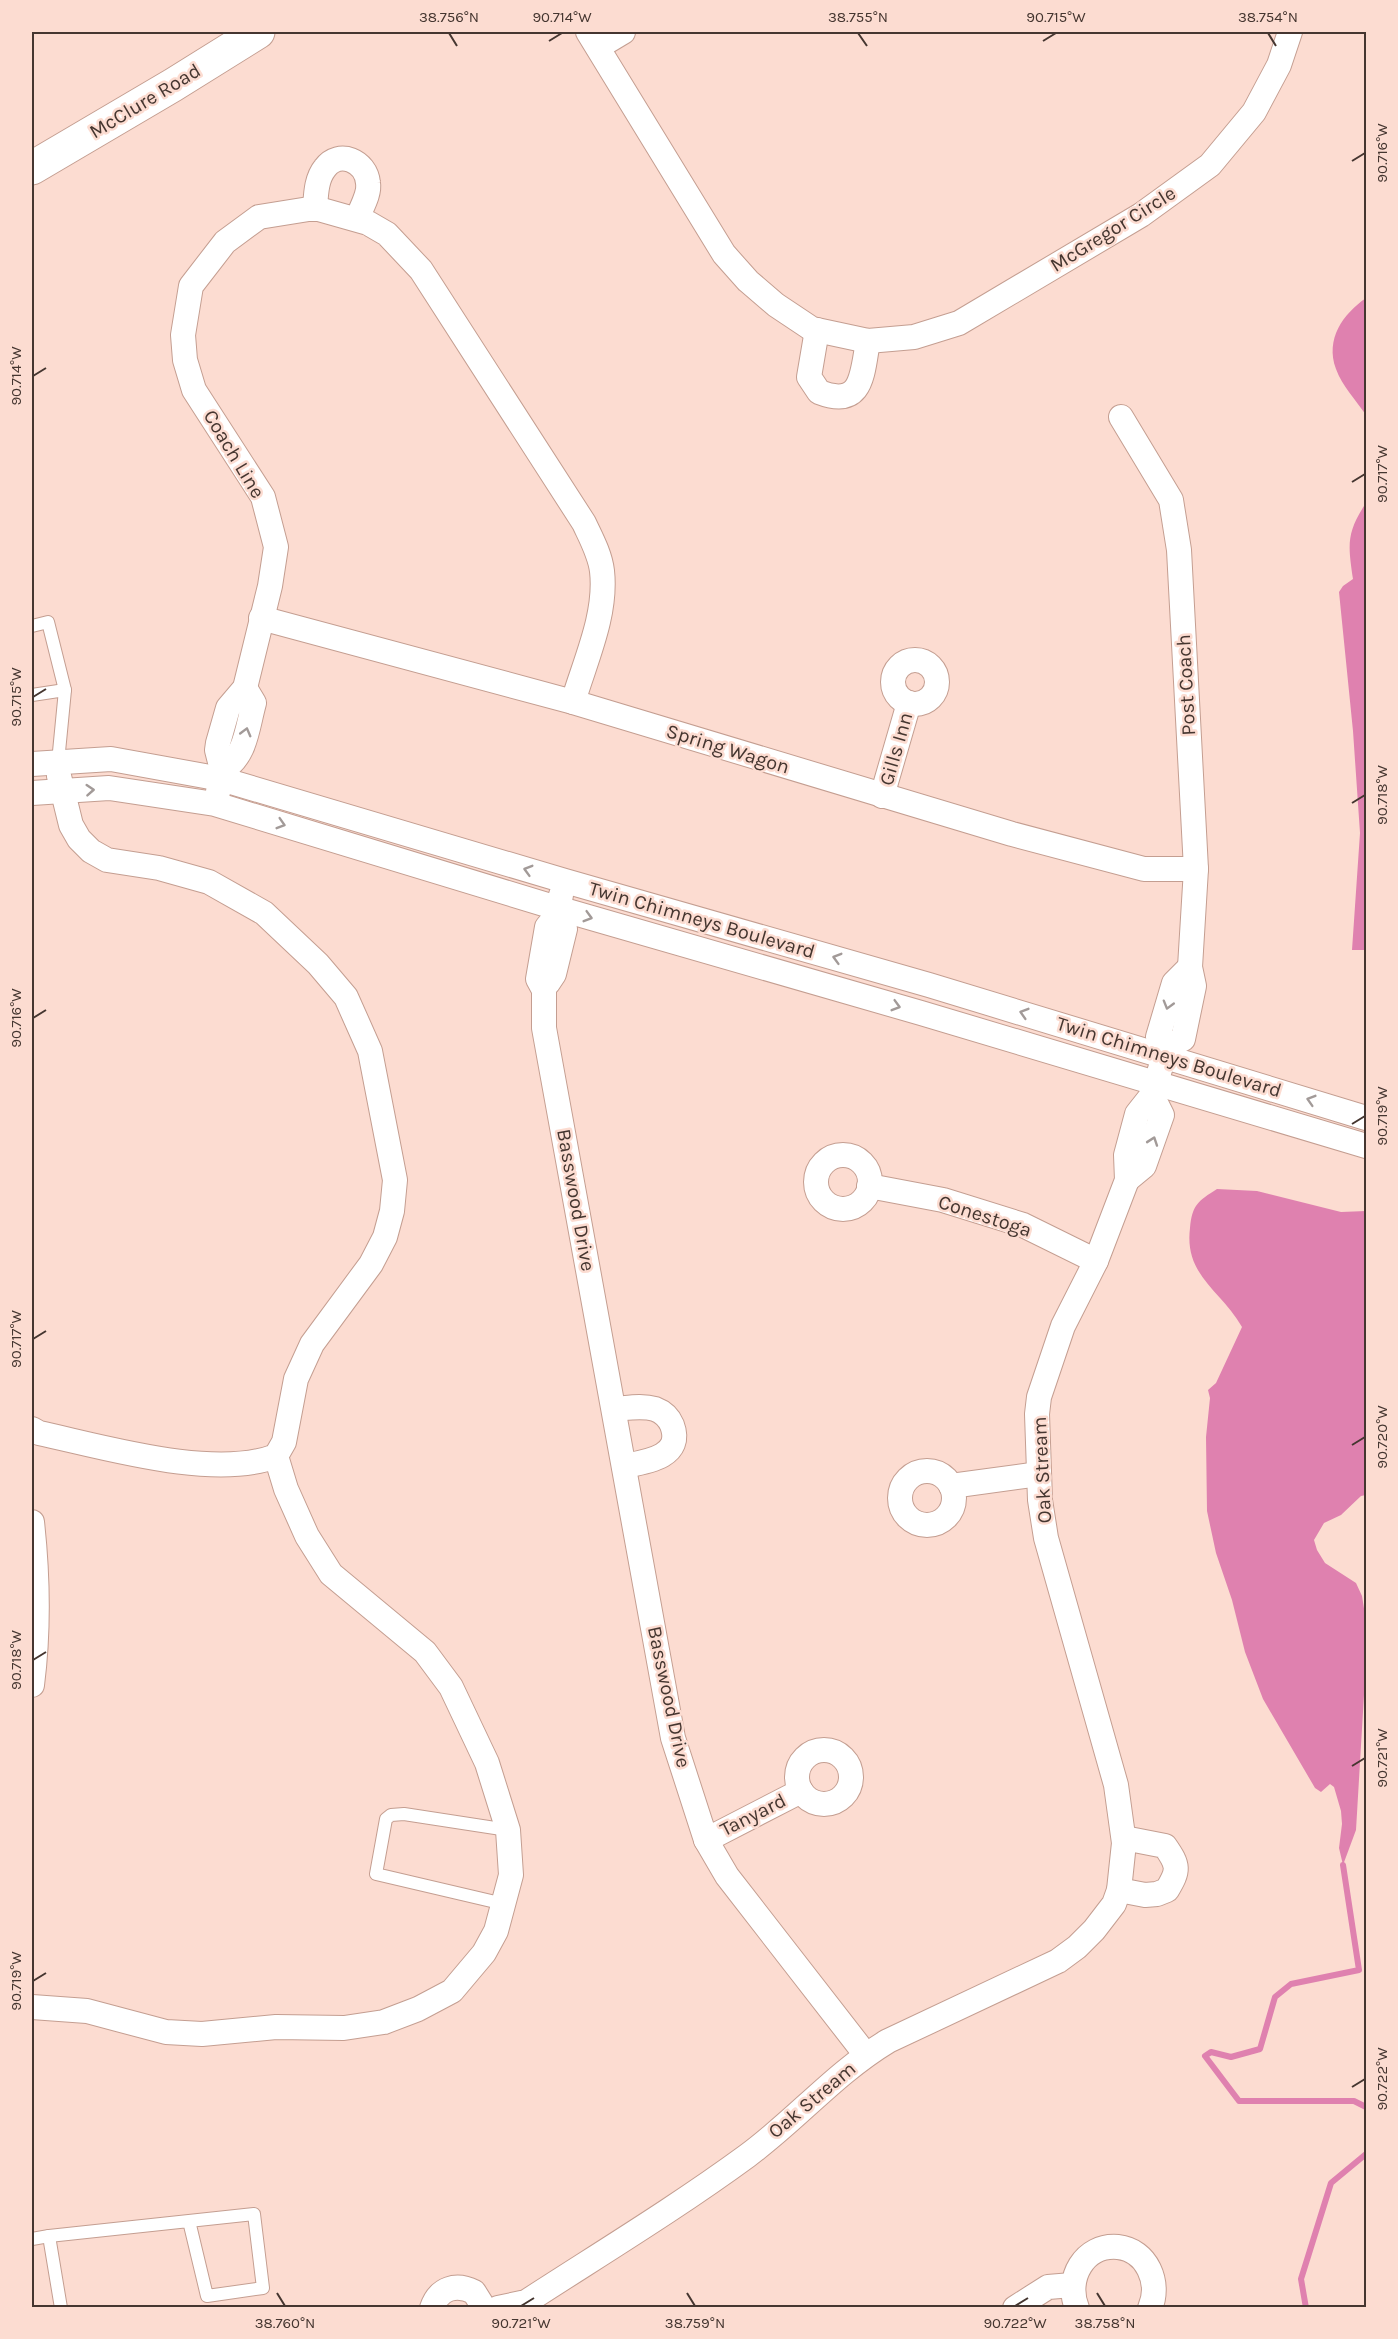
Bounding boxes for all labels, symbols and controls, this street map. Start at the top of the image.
text: 38.756°N [419,8,479,26]
text: 90.714°W [532,8,592,26]
text: 38.755°N [828,8,888,26]
text: 90.715°W [1026,8,1086,26]
text: 38.754°N [1238,8,1298,26]
street label: McClure Road [85,59,205,143]
text: 90.716°W [1373,123,1391,183]
street label: McGregor Circle [1046,181,1180,277]
text: 90.714°W [7,346,25,406]
street label: Coach Line [199,406,269,502]
text: 90.717°W [1373,444,1391,503]
street label: Post Coach [1172,634,1200,736]
text: 90.715°W [7,667,25,727]
street label: Gills Inn [875,710,917,788]
street label: Spring Wagon [664,719,792,779]
one-way arrow [239,727,252,737]
text: 90.718°W [1373,764,1391,825]
one-way arrow [85,783,94,796]
one-way arrow [275,817,286,829]
one-way arrow [523,865,534,877]
street label: Twin Chimneys Boulevard [586,877,818,963]
one-way arrow [582,910,593,922]
one-way arrow [832,953,842,965]
text: 90.716°W [7,988,25,1048]
one-way arrow [890,999,901,1011]
one-way arrow [1163,999,1175,1010]
one-way arrow [1019,1008,1030,1020]
street label: Twin Chimneys Boulevard [1054,1012,1284,1102]
text: 90.719°W [1373,1086,1391,1146]
one-way arrow [1306,1095,1317,1108]
street label: Basswood Drive [552,1127,600,1273]
one-way arrow [1146,1136,1158,1147]
street label: Conestoga [935,1190,1035,1242]
text: 90.717°W [7,1309,25,1368]
text: 90.720°W [1373,1405,1391,1469]
street label: Oak Stream [1028,1416,1056,1524]
street label: Basswood Drive [643,1624,695,1770]
text: 90.718°W [7,1629,25,1690]
text: 90.721°W [1373,1728,1391,1788]
street label: Tanyard [716,1789,790,1841]
text: 90.719°W [7,1951,25,2011]
text: 90.722°W [1373,2047,1391,2111]
street label: Oak Stream [764,2057,860,2143]
text: 38.760°N [255,2314,315,2332]
text: 90.721°W [491,2314,551,2332]
text: 38.759°N [665,2314,725,2332]
text: 90.722°W [983,2314,1047,2332]
text: 38.758°N [1075,2314,1135,2332]

